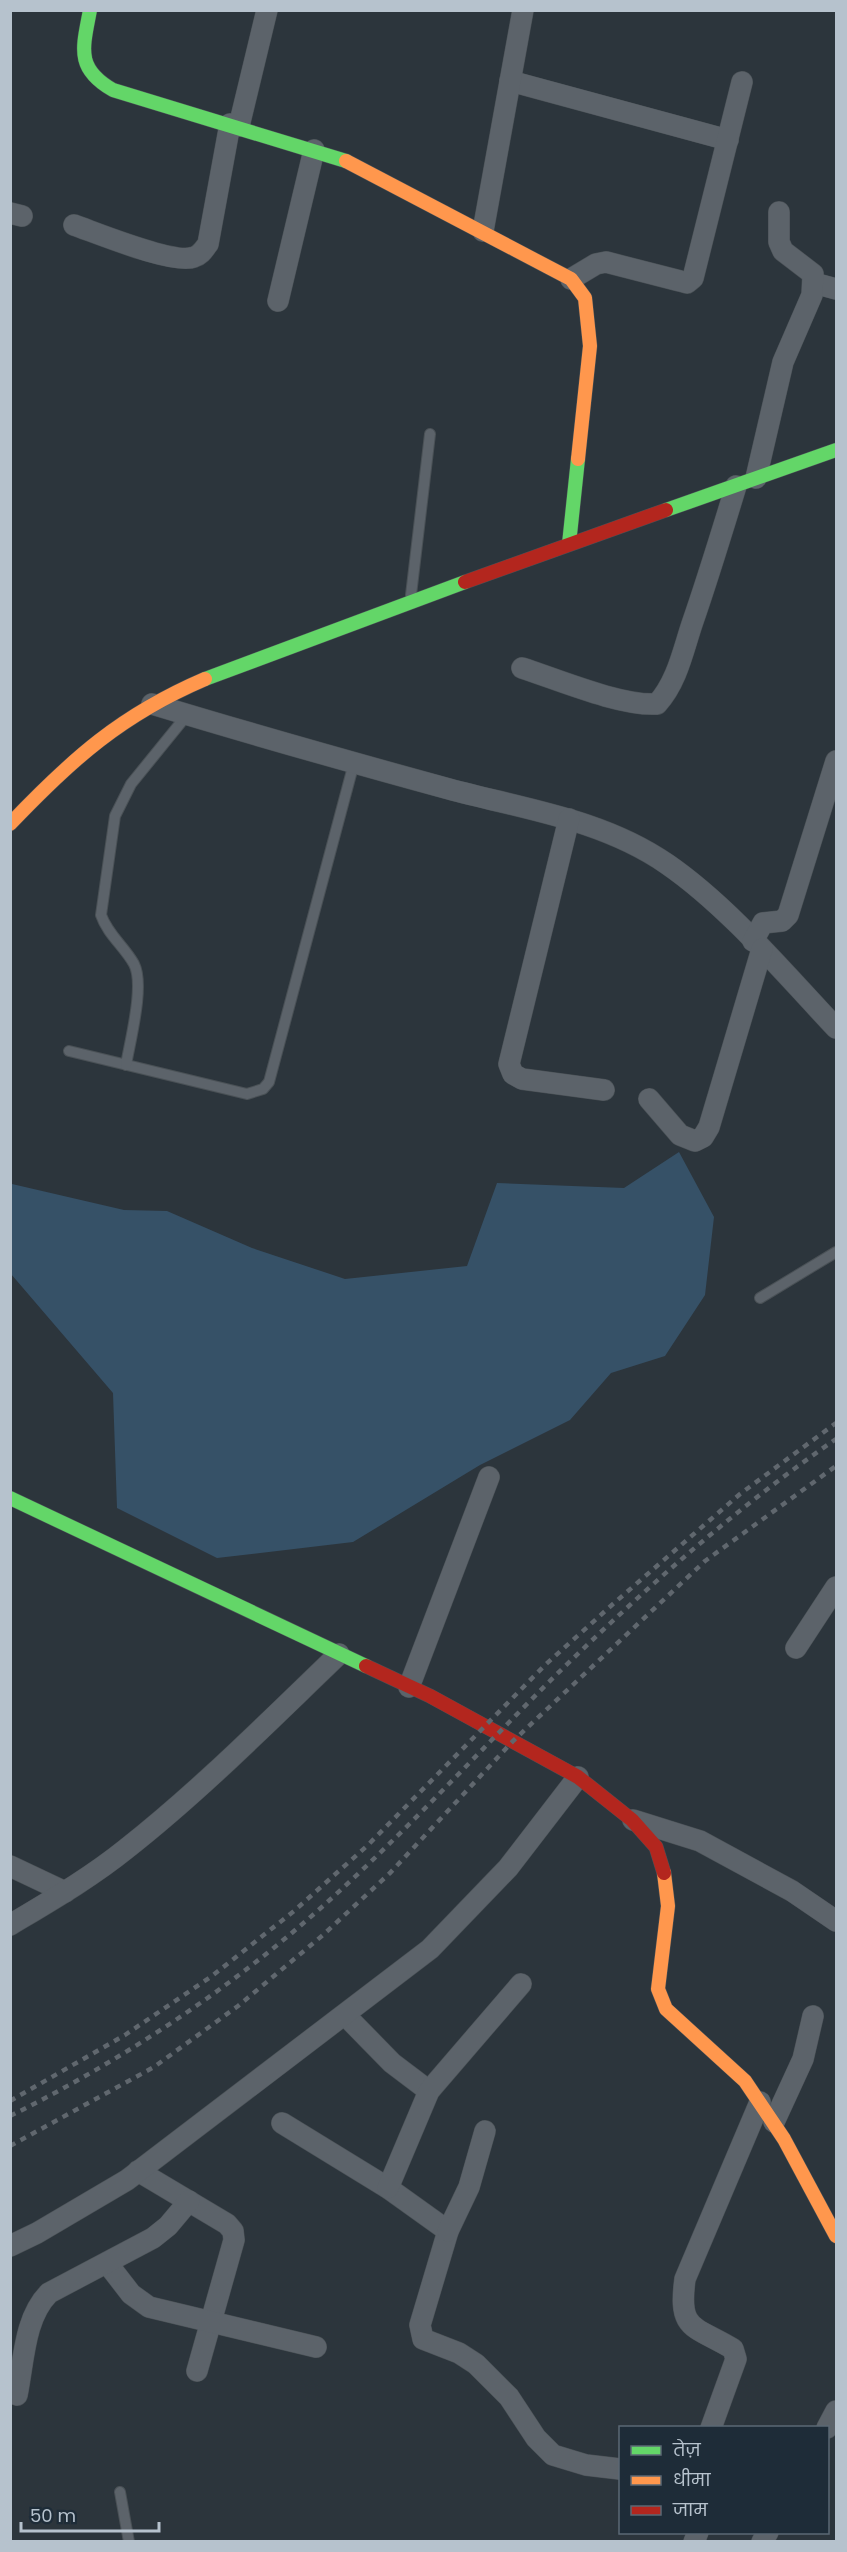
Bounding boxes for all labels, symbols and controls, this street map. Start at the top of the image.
legend [619,2426,829,2534]
text: तेज़ [672,2437,701,2462]
text: धीमा [673,2467,711,2492]
scale bar [21,2495,159,2533]
text: जाम [672,2497,708,2522]
text: 50 m [30,2503,76,2528]

